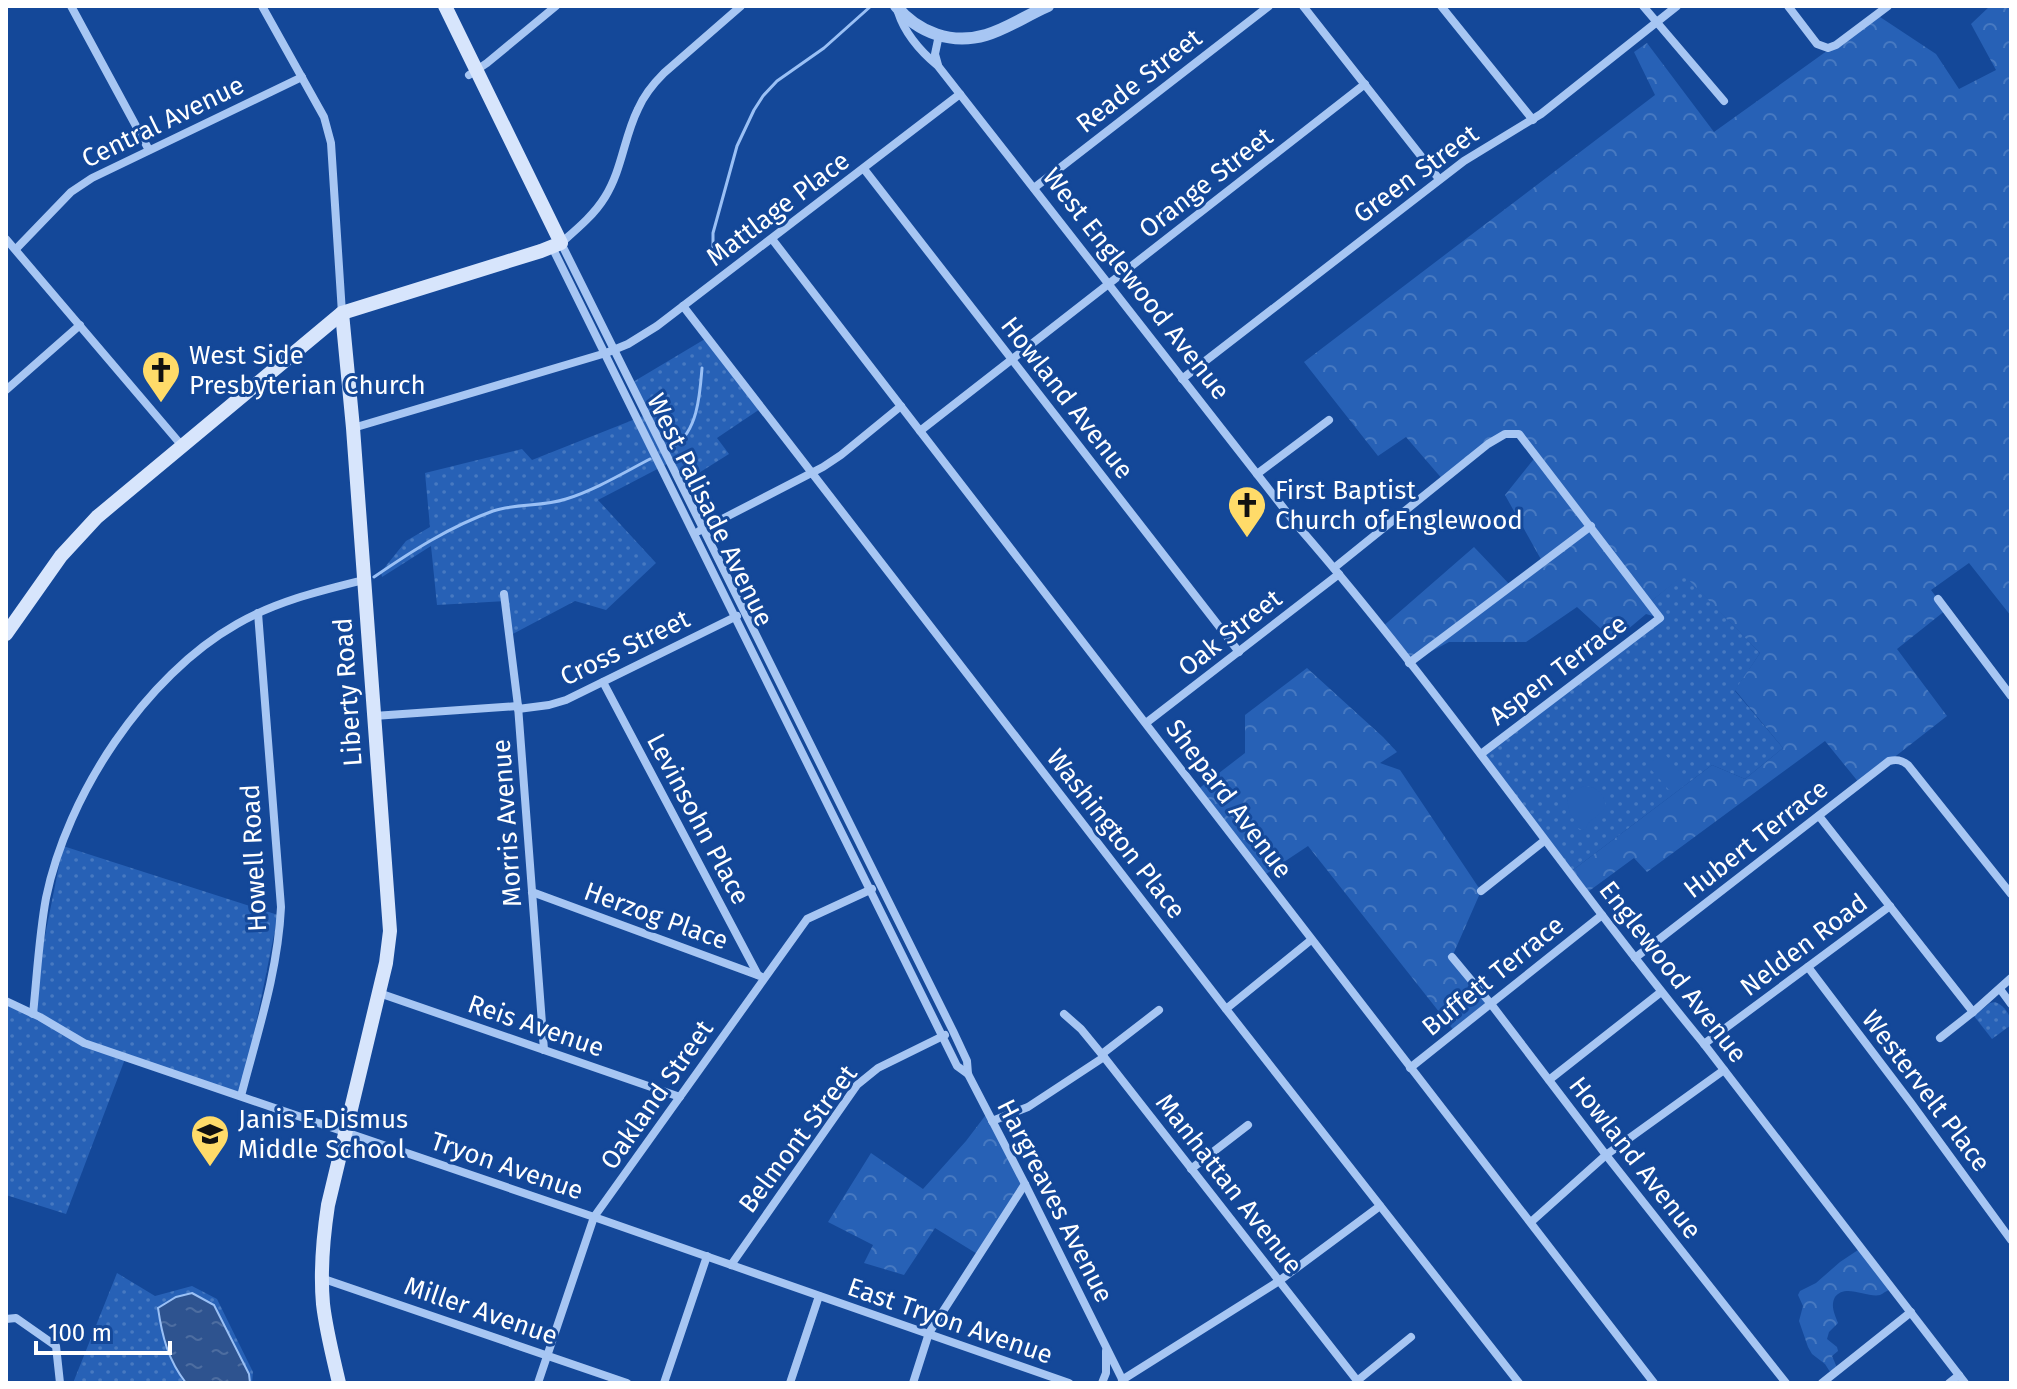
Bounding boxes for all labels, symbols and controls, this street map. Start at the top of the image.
street label: Reade Street [1070,22,1208,140]
street label: Central Avenue [77,69,249,175]
street label: Green Street [1348,118,1485,230]
street label: Orange Street [1133,121,1280,245]
street label: Mattlage Place [700,145,856,273]
street label: West Englewood Avenue [1036,162,1236,406]
street label: Howland Avenue [994,311,1140,485]
place label: West Side Presbyterian Church [189,340,426,401]
church icon: West Side Presbyterian Church [140,349,182,404]
street label: West Palisade Avenue [640,388,780,632]
place label: First Baptist Church of Englewood [1275,475,1523,536]
church icon: First Baptist Church of Englewood [1226,484,1268,539]
street label: Oak Street [1172,583,1288,683]
street label: Cross Street [555,603,695,693]
street label: Aspen Terrace [1483,608,1633,732]
street label: Liberty Road [327,617,369,767]
street label: Shepard Avenue [1159,713,1299,885]
street label: Levinsohn Place [640,728,756,910]
street label: Morris Avenue [486,738,528,908]
street label: Washington Place [1040,743,1192,925]
street label: Hubert Terrace [1678,773,1834,905]
street label: Howell Road [235,783,273,933]
street label: Englewood Avenue [1593,875,1753,1069]
street label: Herzog Place [580,876,732,956]
street label: Nelden Road [1734,887,1874,1003]
street label: Buffett Terrace [1416,909,1570,1043]
street label: Reis Avenue [464,988,608,1064]
street label: Westervelt Place [1855,1004,1997,1178]
street label: Oakland Street [594,1014,720,1176]
street label: Belmont Street [732,1058,864,1219]
street label: Howland Avenue [1562,1071,1708,1245]
street label: Manhattan Avenue [1149,1088,1309,1280]
street label: Hargreaves Avenue [990,1094,1120,1308]
place label: Janis E Dismus Middle School [238,1104,408,1165]
school or university icon: Janis E Dismus Middle School [189,1113,231,1168]
street label: Tryon Avenue [427,1125,587,1207]
street label: Miller Avenue [400,1270,562,1352]
street label: East Tryon Avenue [843,1271,1057,1371]
scale bar [36,1305,170,1355]
text: 100 m [48,1319,112,1347]

